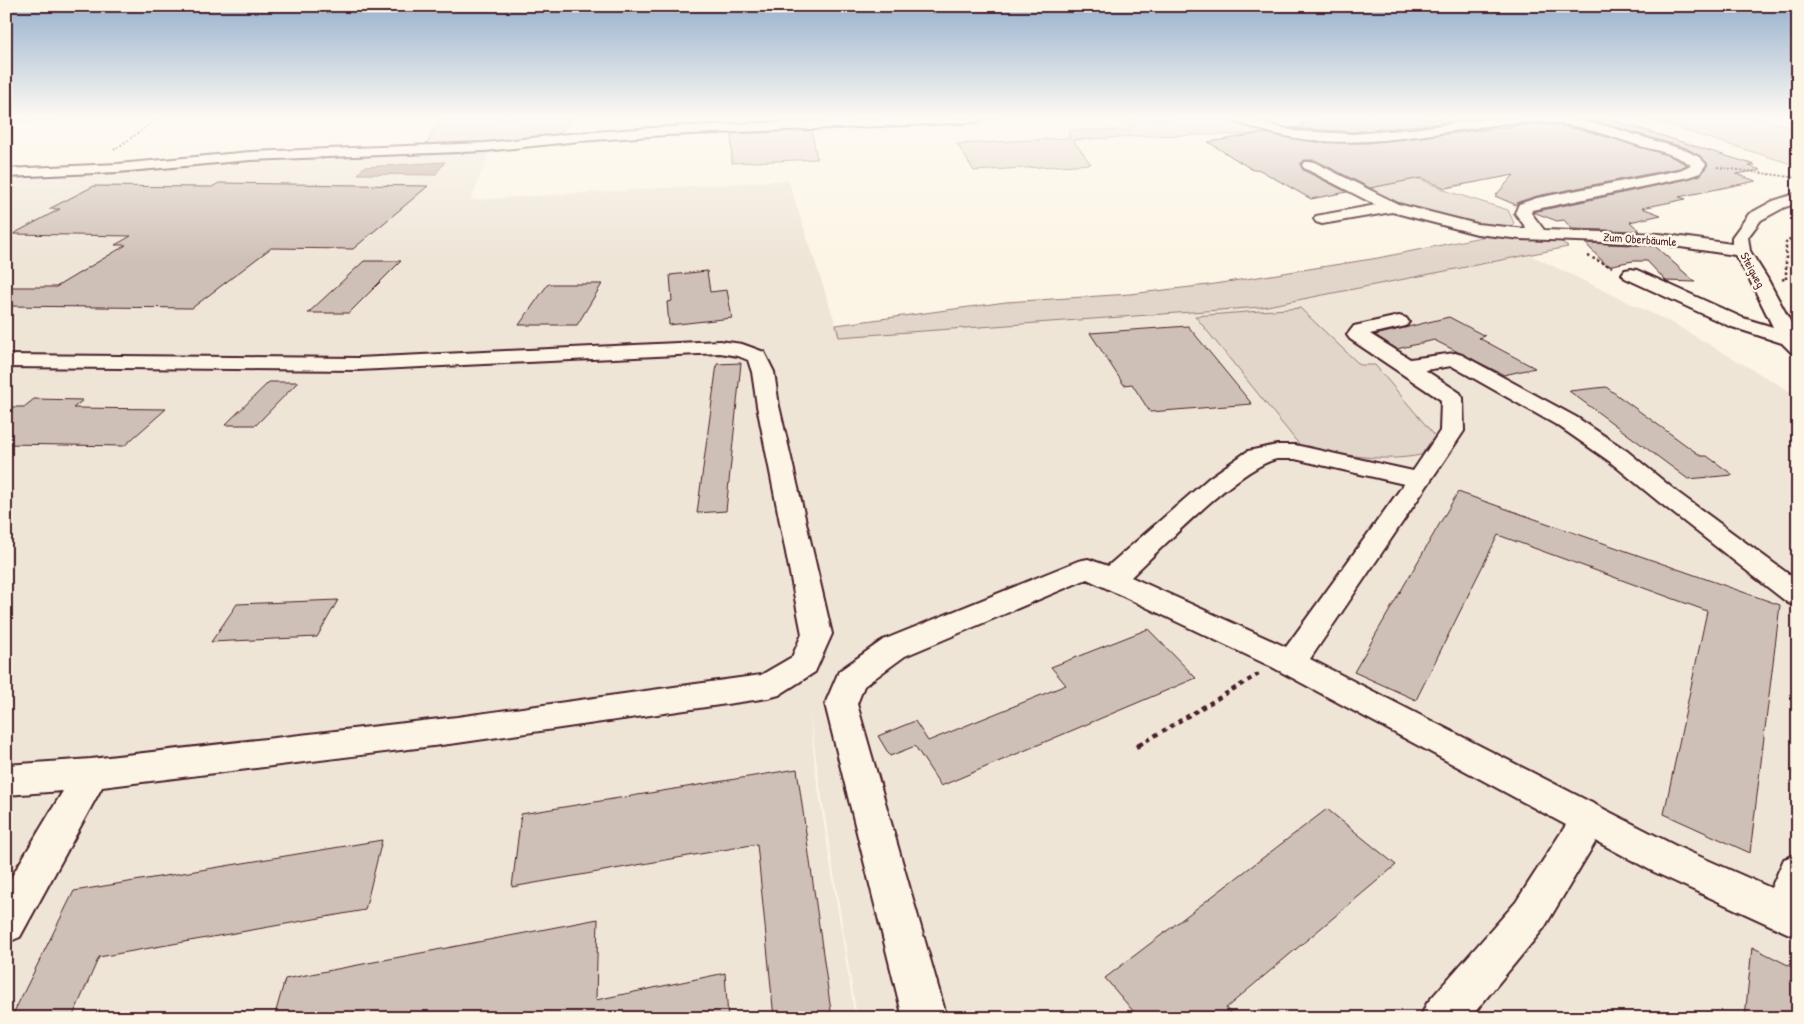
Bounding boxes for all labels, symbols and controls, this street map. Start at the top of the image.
street label: Zum Oberbäumle [1603,228,1677,250]
street label: Steigweg [1737,249,1769,291]

